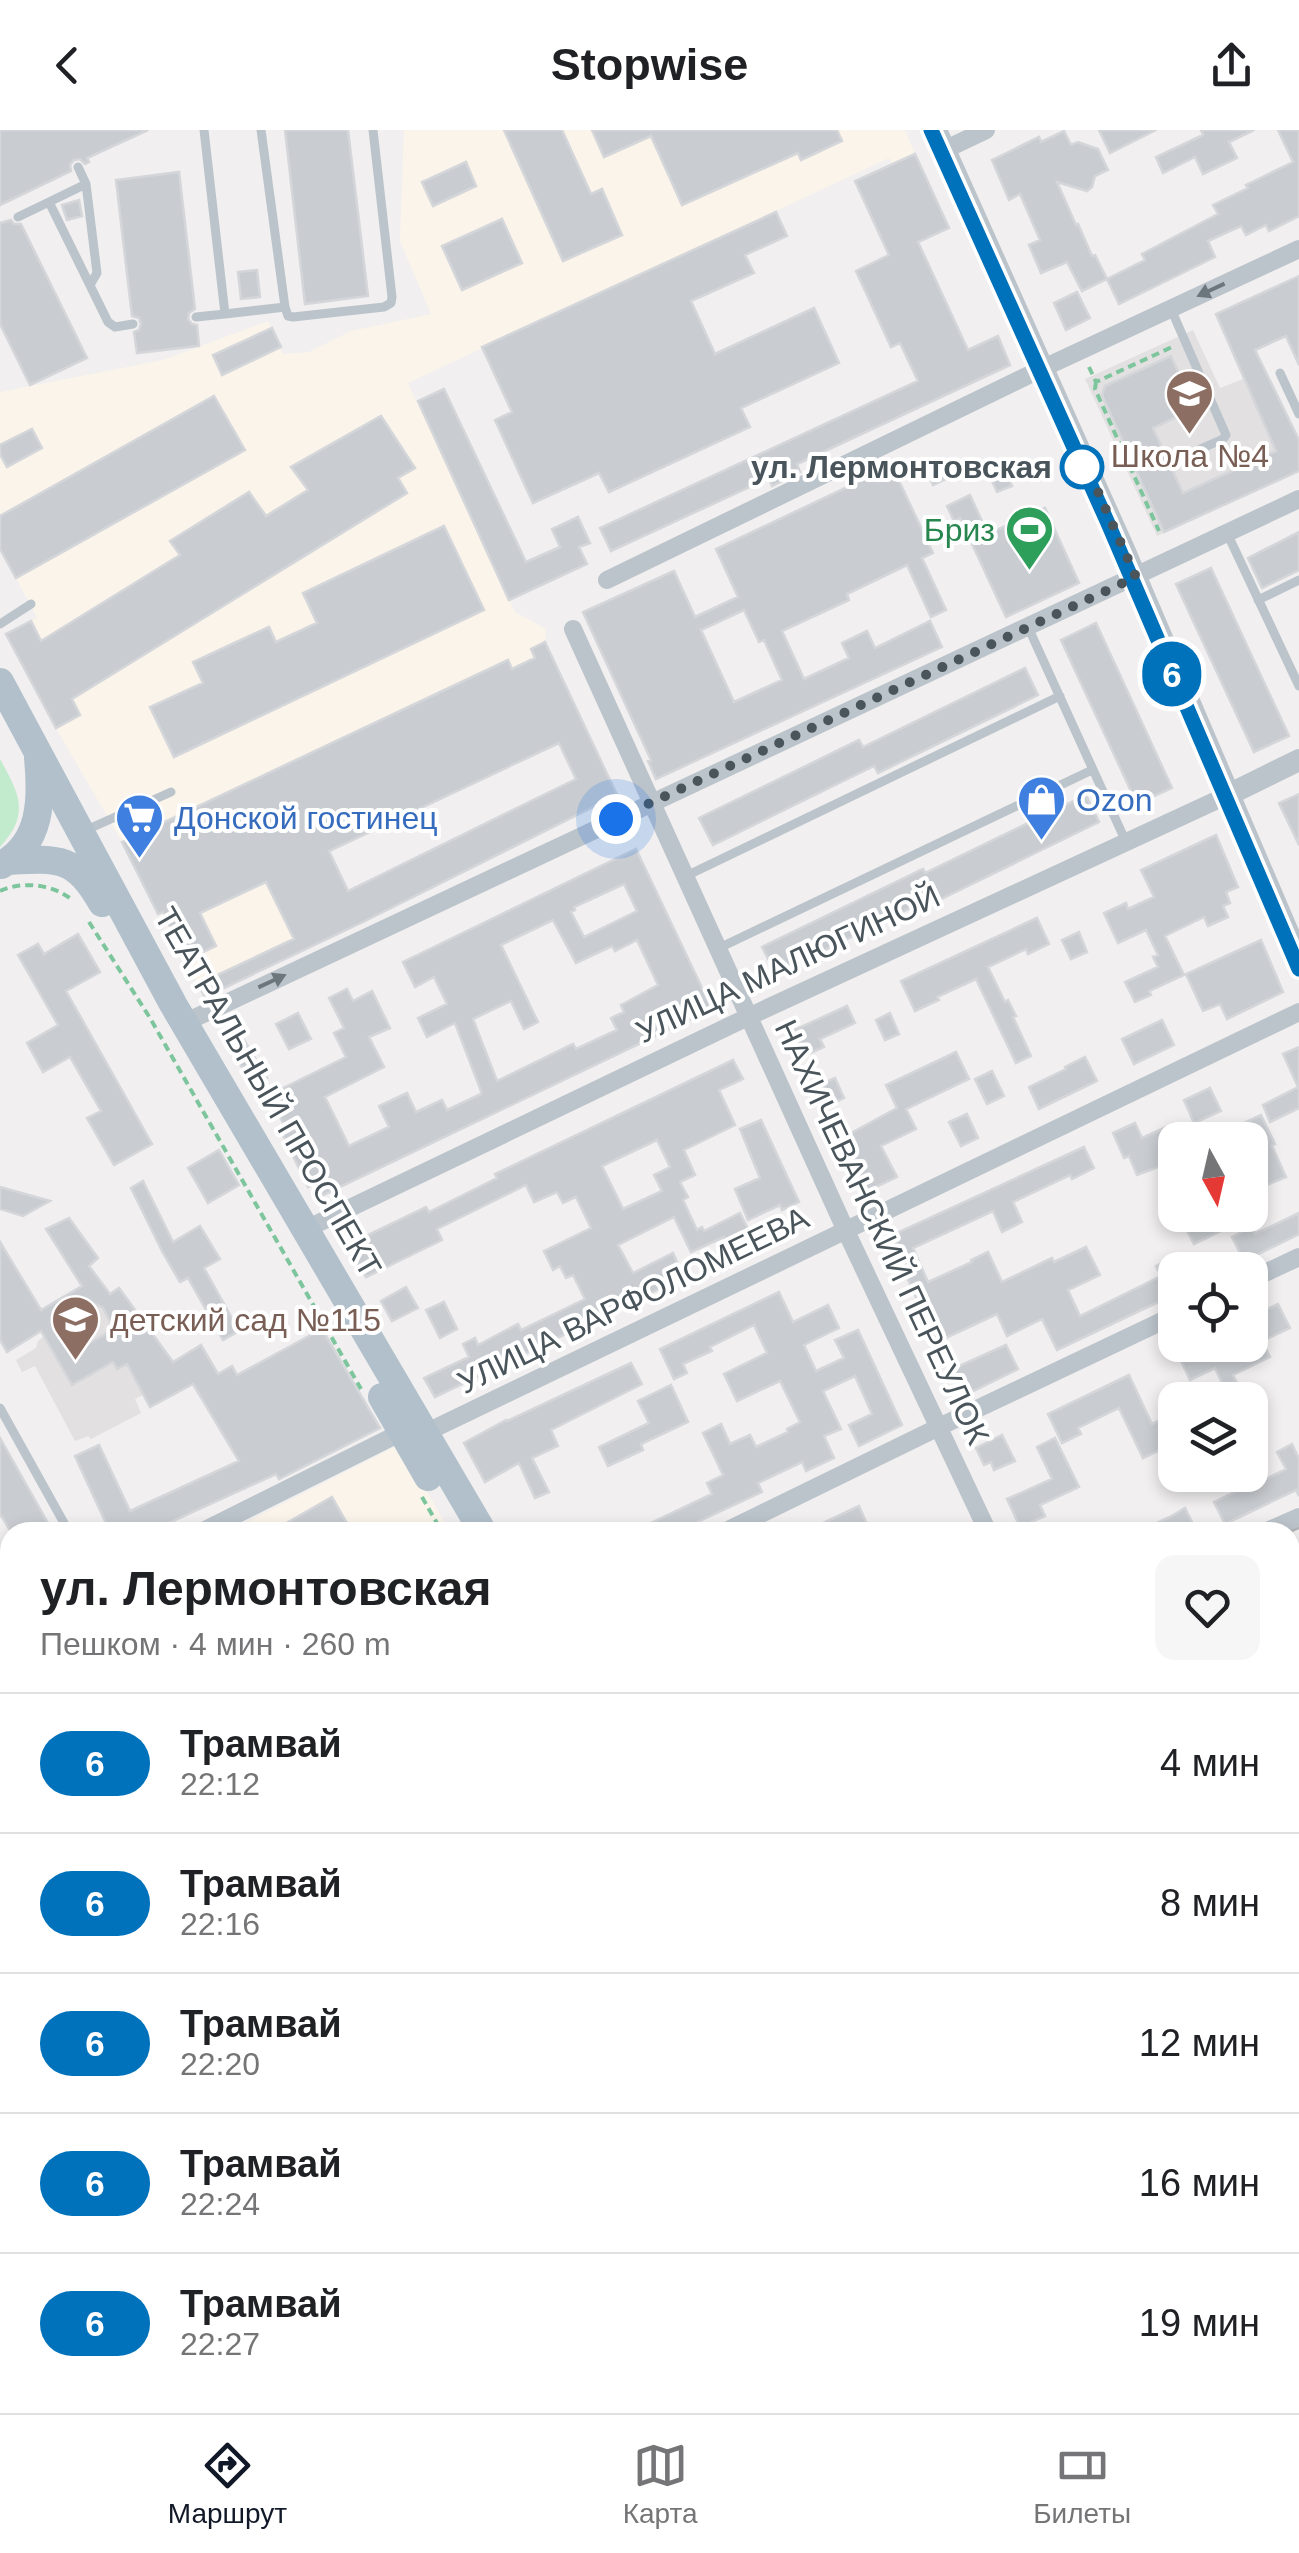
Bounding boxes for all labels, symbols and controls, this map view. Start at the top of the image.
icon: back [40,38,95,93]
icon: share [1204,38,1259,93]
text: Stopwise [551,39,748,90]
one-way arrow [1196,282,1225,299]
school or university icon: Школа №4 [1164,368,1216,436]
place label: Школа №4 [1111,438,1269,474]
marker: ул. Лермонтовская [1061,446,1103,488]
place label: ул. Лермонтовская [751,449,1052,485]
sports icon: Бриз [1004,504,1056,572]
place label: Бриз [924,512,995,548]
line badge: 6 [1140,642,1204,706]
text: 6 [1162,655,1182,694]
shop icon: Ozon [1015,774,1067,842]
place label: Ozon [1076,782,1152,818]
supermarket icon: Донской гостинец [113,792,165,860]
your location [591,794,641,844]
place label: Донской гостинец [174,800,438,836]
street label: УЛИЦА МАЛЮГИНОЙ [631,878,945,1050]
street label: ТЕАТРАЛЬНЫЙ ПРОСПЕКТ [147,901,389,1283]
one-way arrow [258,973,287,990]
street label: НАХИЧЕВАНСКИЙ ПЕРЕУЛОК [768,1014,996,1450]
north arrow [1158,1122,1268,1232]
map controls [1158,1122,1268,1492]
street label: УЛИЦА ВАРФОЛОМЕЕВА [452,1199,815,1401]
button: locate [1158,1252,1268,1362]
school or university icon: детский сад №115 [49,1294,101,1362]
place label: детский сад №115 [110,1302,381,1338]
button: layers [1158,1382,1268,1492]
button: heart [1155,1555,1260,1660]
text: ул. Лермонтовская [40,1562,491,1615]
text: Пешком · 4 мин · 260 m [40,1626,391,1662]
text: Трамвай [180,1723,342,1765]
text: 4 мин [1160,1742,1260,1784]
text: 6 [85,1744,105,1783]
text: 22:12 [180,1766,260,1802]
text: Трамвай [180,1863,342,1905]
text: 8 мин [1160,1882,1260,1924]
text: 6 [85,1884,105,1923]
text: 22:16 [180,1906,260,1942]
text: Трамвай [180,2003,342,2045]
text: 12 мин [1139,2022,1260,2064]
text: 6 [85,2024,105,2063]
text: 22:20 [180,2046,260,2082]
text: Трамвай [180,2143,342,2185]
text: 16 мин [1139,2162,1260,2204]
text: 6 [85,2164,105,2203]
text: 22:24 [180,2186,260,2222]
text: Трамвай [180,2283,342,2325]
text: 19 мин [1139,2302,1260,2344]
text: 6 [85,2304,105,2343]
text: 22:27 [180,2326,260,2362]
tab: Маршрут [168,2438,287,2530]
tab: Карта [623,2438,698,2530]
tab: Билеты [1033,2438,1131,2530]

